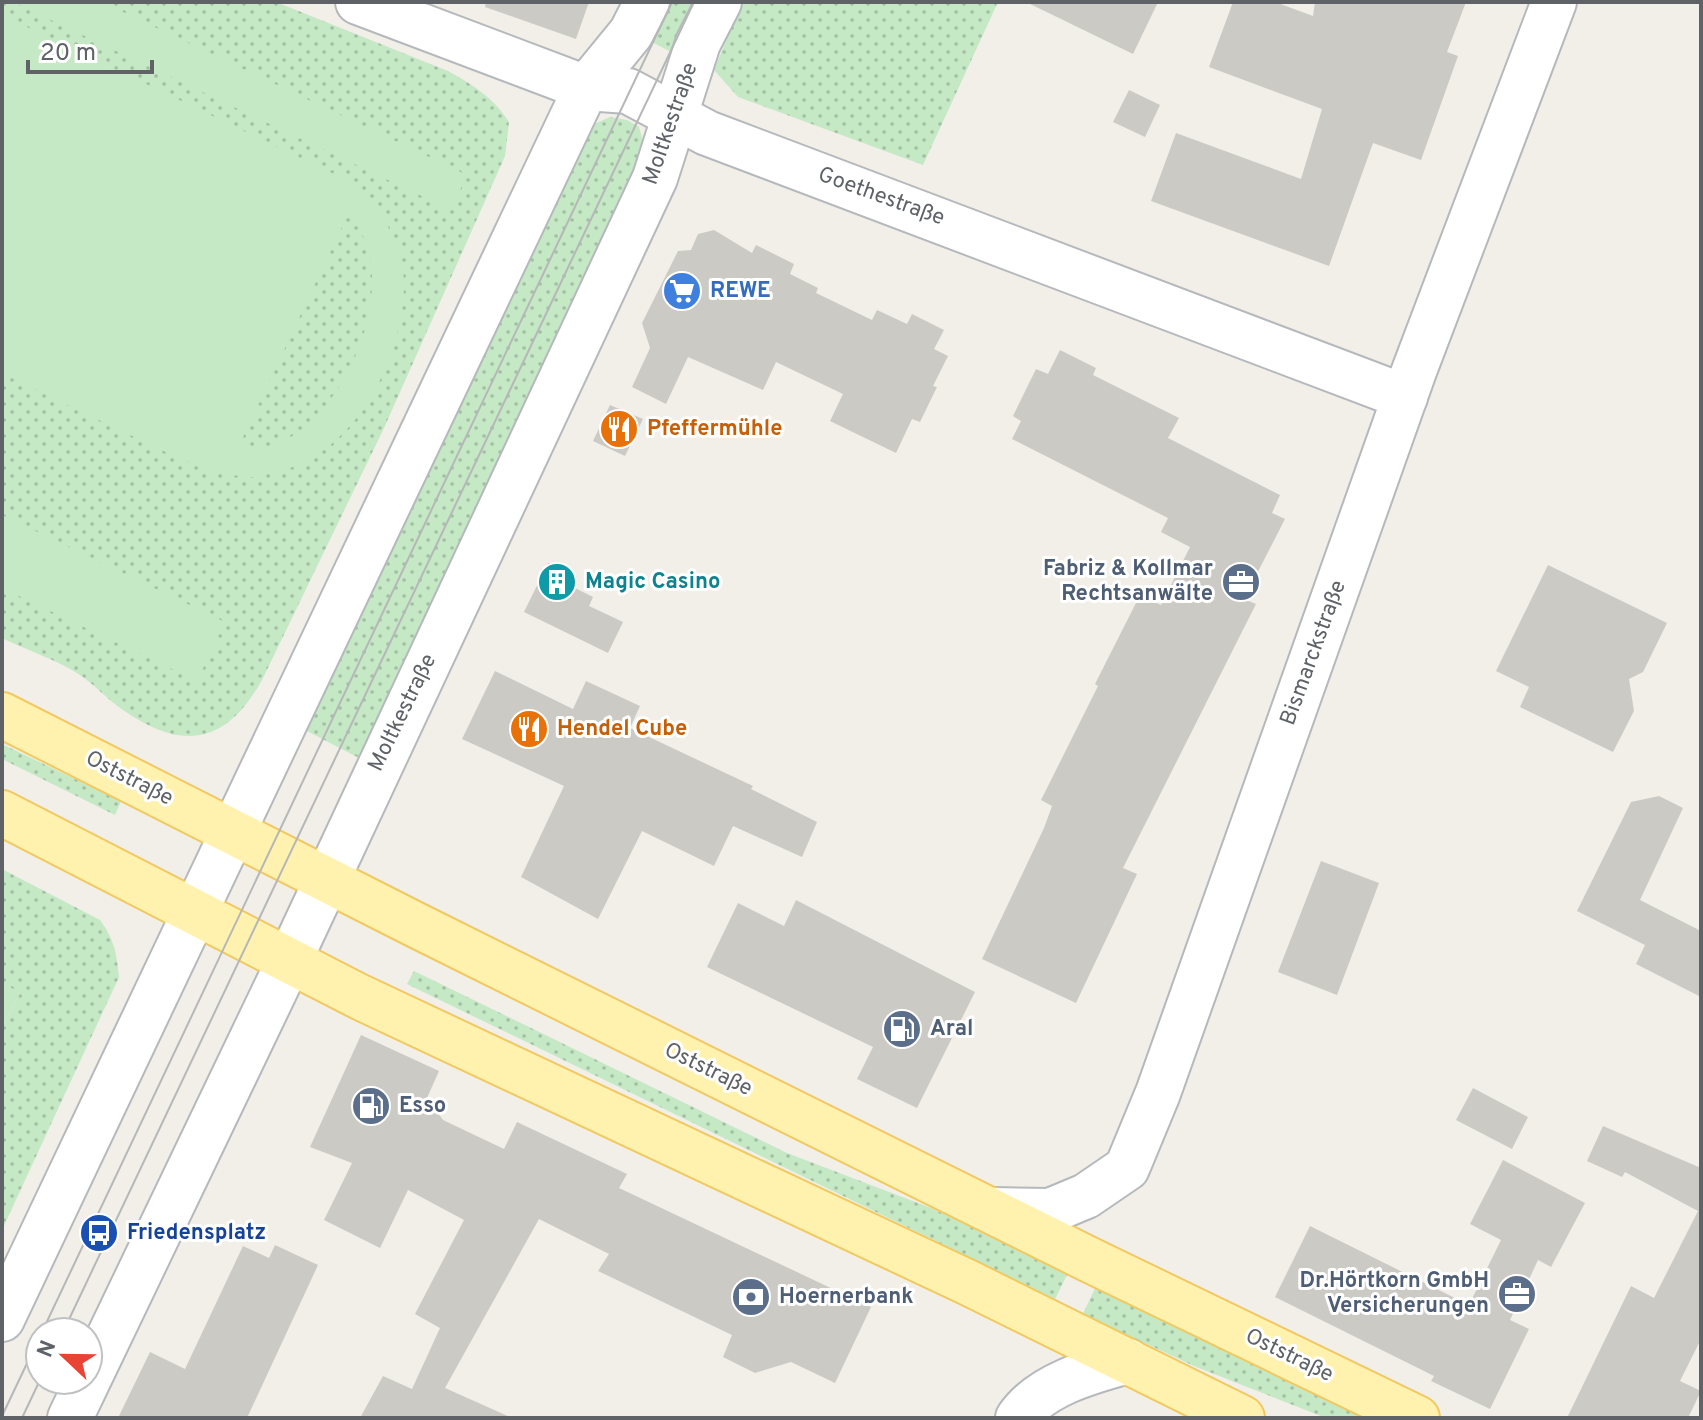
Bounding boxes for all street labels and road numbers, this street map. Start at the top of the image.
street label: Moltkestraße [637,59,705,189]
street label: Goethestraße [814,162,948,232]
street label: Bismarckstraße [1275,577,1353,729]
street label: Moltkestraße [363,650,443,776]
street label: Oststraße [81,745,177,813]
street label: Oststraße [659,1037,757,1103]
street label: Oststraße [1240,1323,1338,1389]

